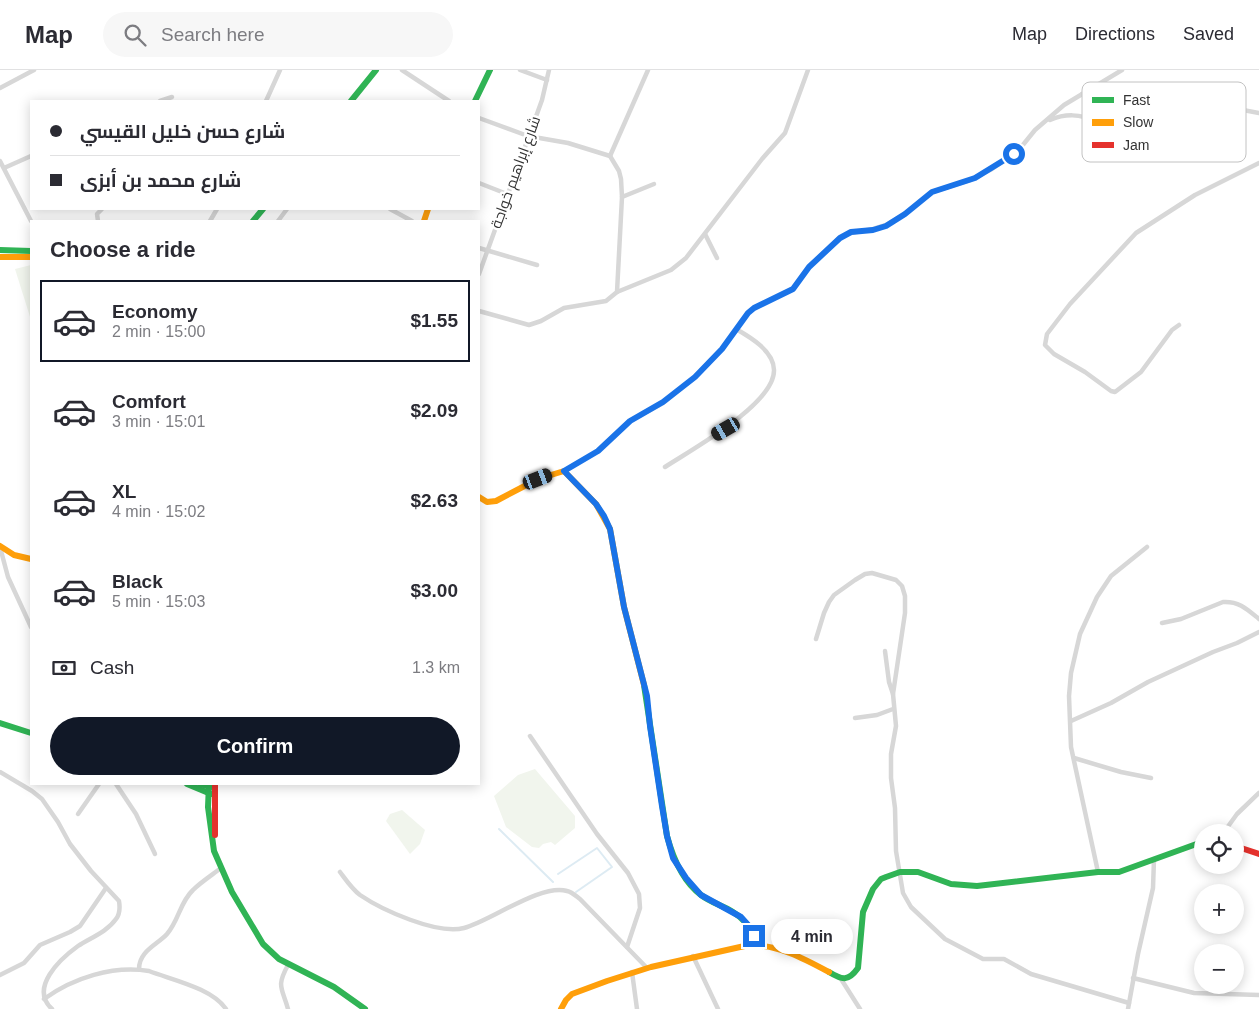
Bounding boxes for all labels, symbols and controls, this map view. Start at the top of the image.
search box [103,12,453,57]
text: Map [25,21,73,48]
icon: search [121,21,149,49]
text: Search here [161,24,265,45]
text: Map [1012,24,1047,44]
text: Directions [1075,24,1155,44]
text: Saved [1183,24,1234,44]
legend [1082,82,1246,162]
text: Fast [1123,92,1150,108]
street label: شارع إبراهيم خواجة [487,114,546,231]
text: Slow [1123,114,1154,130]
text: شارع حسن خليل القيسي [80,121,285,142]
text: Jam [1123,137,1149,153]
route start [1003,143,1025,165]
text: شارع محمد بن أبزى [80,170,241,191]
text: Choose a ride [50,237,195,262]
icon: car [52,299,97,344]
text: Economy [112,301,198,322]
text: $1.55 [410,310,458,331]
text: 2 min · 15:00 [112,323,205,340]
icon: car [52,389,97,434]
text: Comfort [112,391,186,412]
text: $2.09 [410,400,458,421]
text: 3 min · 15:01 [112,413,205,430]
car [709,415,742,443]
car [521,467,554,491]
icon: car [52,479,97,524]
text: XL [112,481,136,502]
text: $2.63 [410,490,458,511]
text: 4 min · 15:02 [112,503,205,520]
icon: car [52,569,97,614]
text: Black [112,571,163,592]
text: $3.00 [410,580,458,601]
text: 5 min · 15:03 [112,593,205,610]
icon: cash [50,654,78,682]
text: Cash [90,657,134,678]
text: 1.3 km [412,659,460,676]
button: Confirm [50,717,460,775]
map controls [1194,824,1244,994]
button: locate [1194,824,1244,874]
button: + [1194,884,1244,934]
callout: 4 min [772,918,854,954]
route end [743,925,765,947]
text: 4 min [791,928,833,945]
button: − [1194,944,1244,994]

